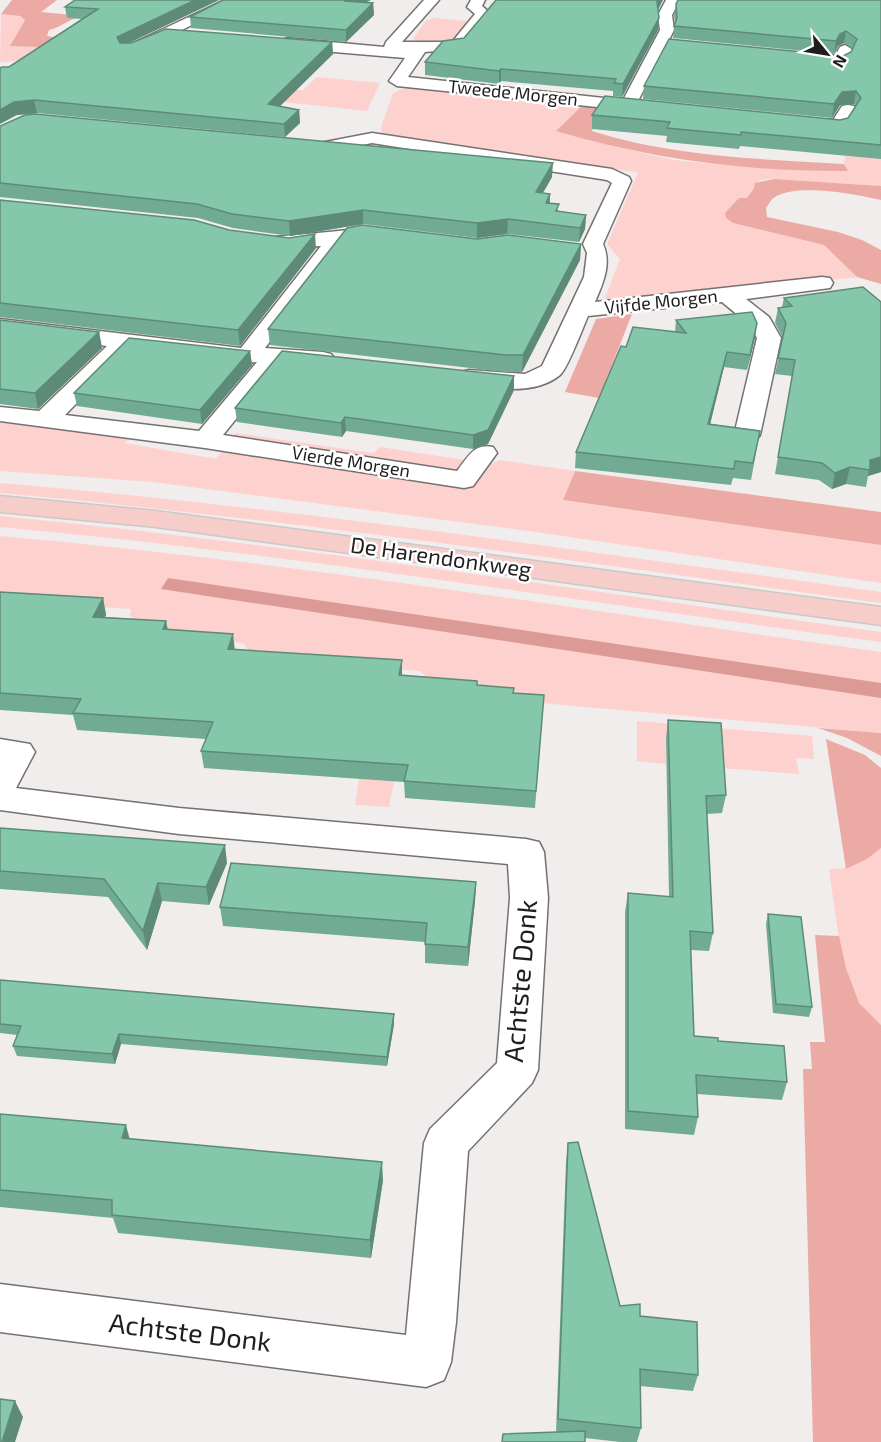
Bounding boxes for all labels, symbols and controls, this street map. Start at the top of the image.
north arrow [797,24,857,84]
text: N [829,52,852,72]
street label: Tweede Morgen [447,74,579,110]
street label: Vijfde Morgen [603,284,719,318]
street label: Vierde Morgen [290,441,412,481]
street label: De Harendonkweg [349,530,533,582]
street label: Achtste Donk [496,898,542,1064]
street label: Achtste Donk [107,1305,273,1357]

